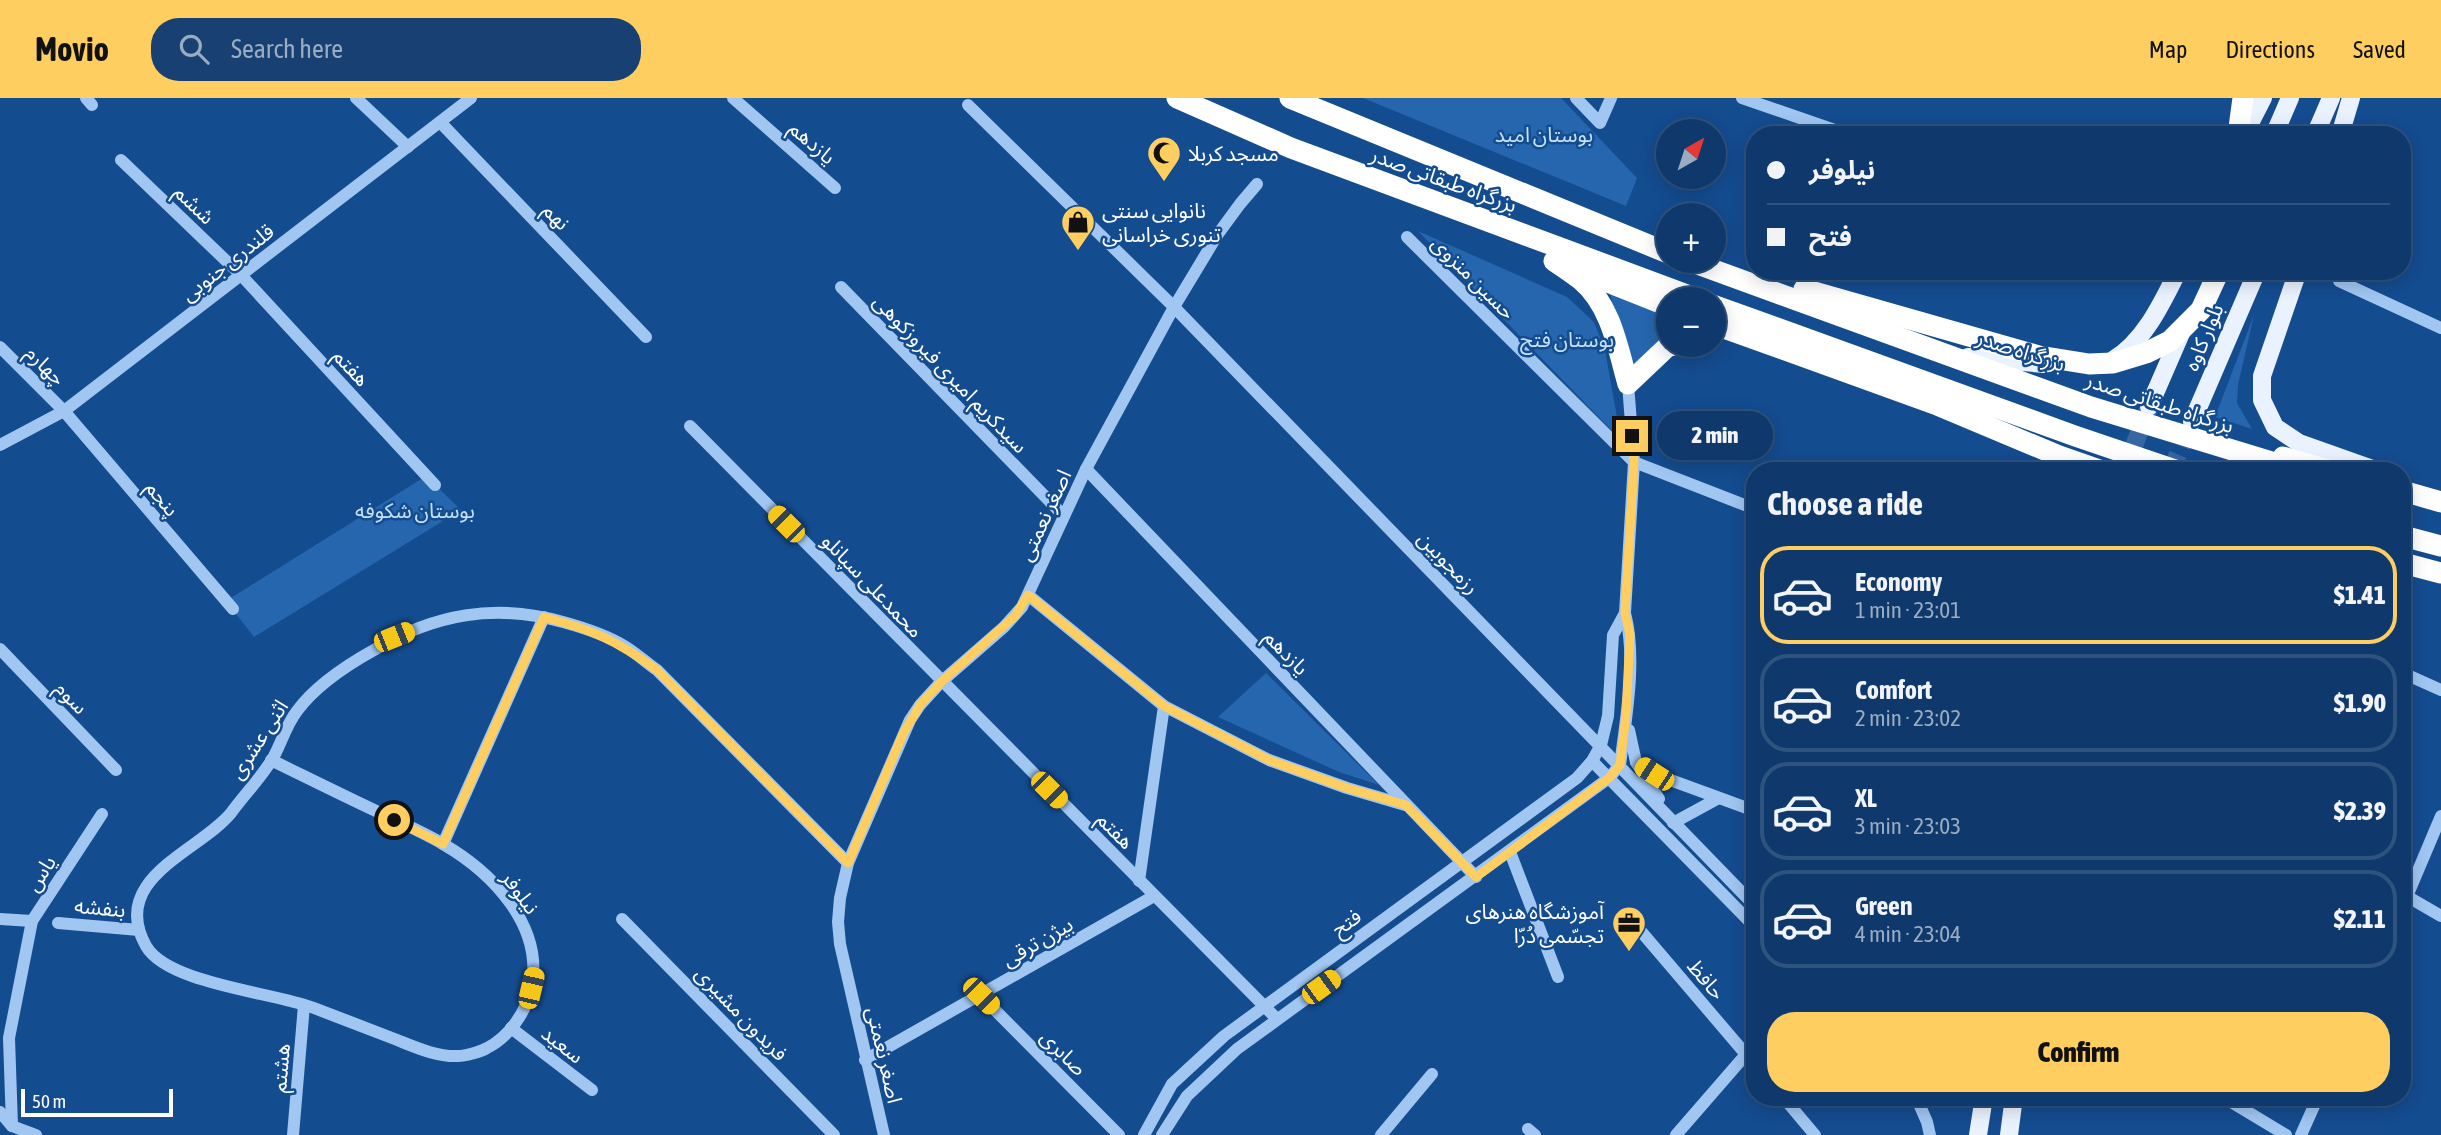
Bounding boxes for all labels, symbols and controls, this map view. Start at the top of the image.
search box [151,18,641,81]
text: Movio [35,30,109,68]
icon: search [175,30,213,68]
text: Search here [231,34,343,64]
text: Map [2149,36,2187,63]
text: Directions [2225,36,2315,63]
text: Saved [2353,36,2406,63]
street label: یازدهم [782,115,841,172]
north arrow [1656,119,1726,189]
map controls [1656,119,1726,357]
park label: بوستان امید [1495,122,1593,147]
mosque icon: مسجد کربلا [1145,134,1183,183]
place label: مسجد کربلا [1188,141,1279,166]
street label: بزرگراه طبقاتی صدر [1366,141,1520,218]
text: نیلوفر [1809,155,1875,185]
street label: ششم [167,179,220,232]
street label: نهم [536,198,575,237]
place label: نانوایی سنتی تنوری خراسانی [1102,198,1221,247]
shop icon: نانوایی سنتی تنوری خراسانی [1059,203,1097,252]
button: + [1656,203,1726,273]
street label: قلندری جنوبی [176,218,279,306]
text: فتح [1809,222,1852,252]
street label: حسین منزوی [1427,230,1521,324]
button: − [1656,287,1726,357]
street label: سیدکریم امیری فیروزکوهی [866,289,1033,460]
street label: بلوار کاوه [2178,300,2229,374]
street label: بزرگراه صدر [1973,324,2068,377]
park label: بوستان فتح [1520,327,1614,355]
street label: چهارم [18,340,71,393]
street label: هفتم [326,343,375,393]
street label: بزرگراه طبقاتی صدر [2082,366,2237,438]
callout: 2 min [1656,412,1772,460]
route end [1616,420,1648,452]
text: 2 min [1692,422,1738,448]
street label: اصغر نعمتی [1012,465,1077,565]
street label: پنجم [138,475,185,523]
text: Choose a ride [1767,485,1923,522]
park label: بوستان شکوفه [355,498,475,523]
car [764,502,809,546]
street label: رزمجوبین [1413,526,1485,599]
street label: محمدعلی سپانلو [816,528,929,643]
icon: car [1771,564,1834,627]
text: Economy [1855,567,1942,597]
text: $1.41 [2334,580,2386,610]
text: 1 min · 23:01 [1855,597,1961,623]
car [371,619,418,655]
street label: یازدهم [1257,624,1314,682]
icon: car [1771,672,1834,735]
text: Comfort [1855,675,1932,705]
street label: سوم [47,676,93,722]
text: $1.90 [2334,688,2386,718]
street label: اثنی عشری [224,695,293,784]
text: 2 min · 23:02 [1855,705,1961,731]
car [1631,754,1678,794]
car [1027,768,1072,812]
icon: car [1771,780,1834,843]
text: XL [1855,783,1877,813]
text: $2.39 [2334,796,2386,826]
route start [378,804,410,836]
street label: هفتم [1090,807,1139,856]
text: 3 min · 23:03 [1855,813,1961,839]
street label: یاس [20,851,61,896]
street label: نیلوفر [496,865,545,919]
icon: car [1771,888,1834,951]
text: Green [1855,891,1913,921]
street label: بنفشه [73,893,127,921]
place label: آموزشگاه هنرهای تجسّمی دُرّا [1466,899,1605,948]
street label: فتح [1326,903,1368,944]
office icon: آموزشگاه هنرهای تجسّمی دُرّا [1610,904,1648,953]
text: $2.11 [2334,904,2386,934]
street label: بیژن ترقی [997,911,1077,972]
text: 4 min · 23:04 [1855,921,1961,947]
street label: حافظ [1683,954,1731,1004]
street label: فریدون مشیری [690,961,793,1066]
car [517,965,546,1011]
car [1298,966,1345,1008]
car [959,974,1004,1018]
street label: اصغر نعمتی [861,1004,908,1106]
button: Confirm [1767,1012,2390,1092]
street label: سعید [537,1020,589,1068]
street label: صابری [1035,1024,1092,1081]
street label: هشتم [266,1042,298,1094]
scale bar [21,1086,173,1118]
text: 50 m [32,1090,66,1112]

